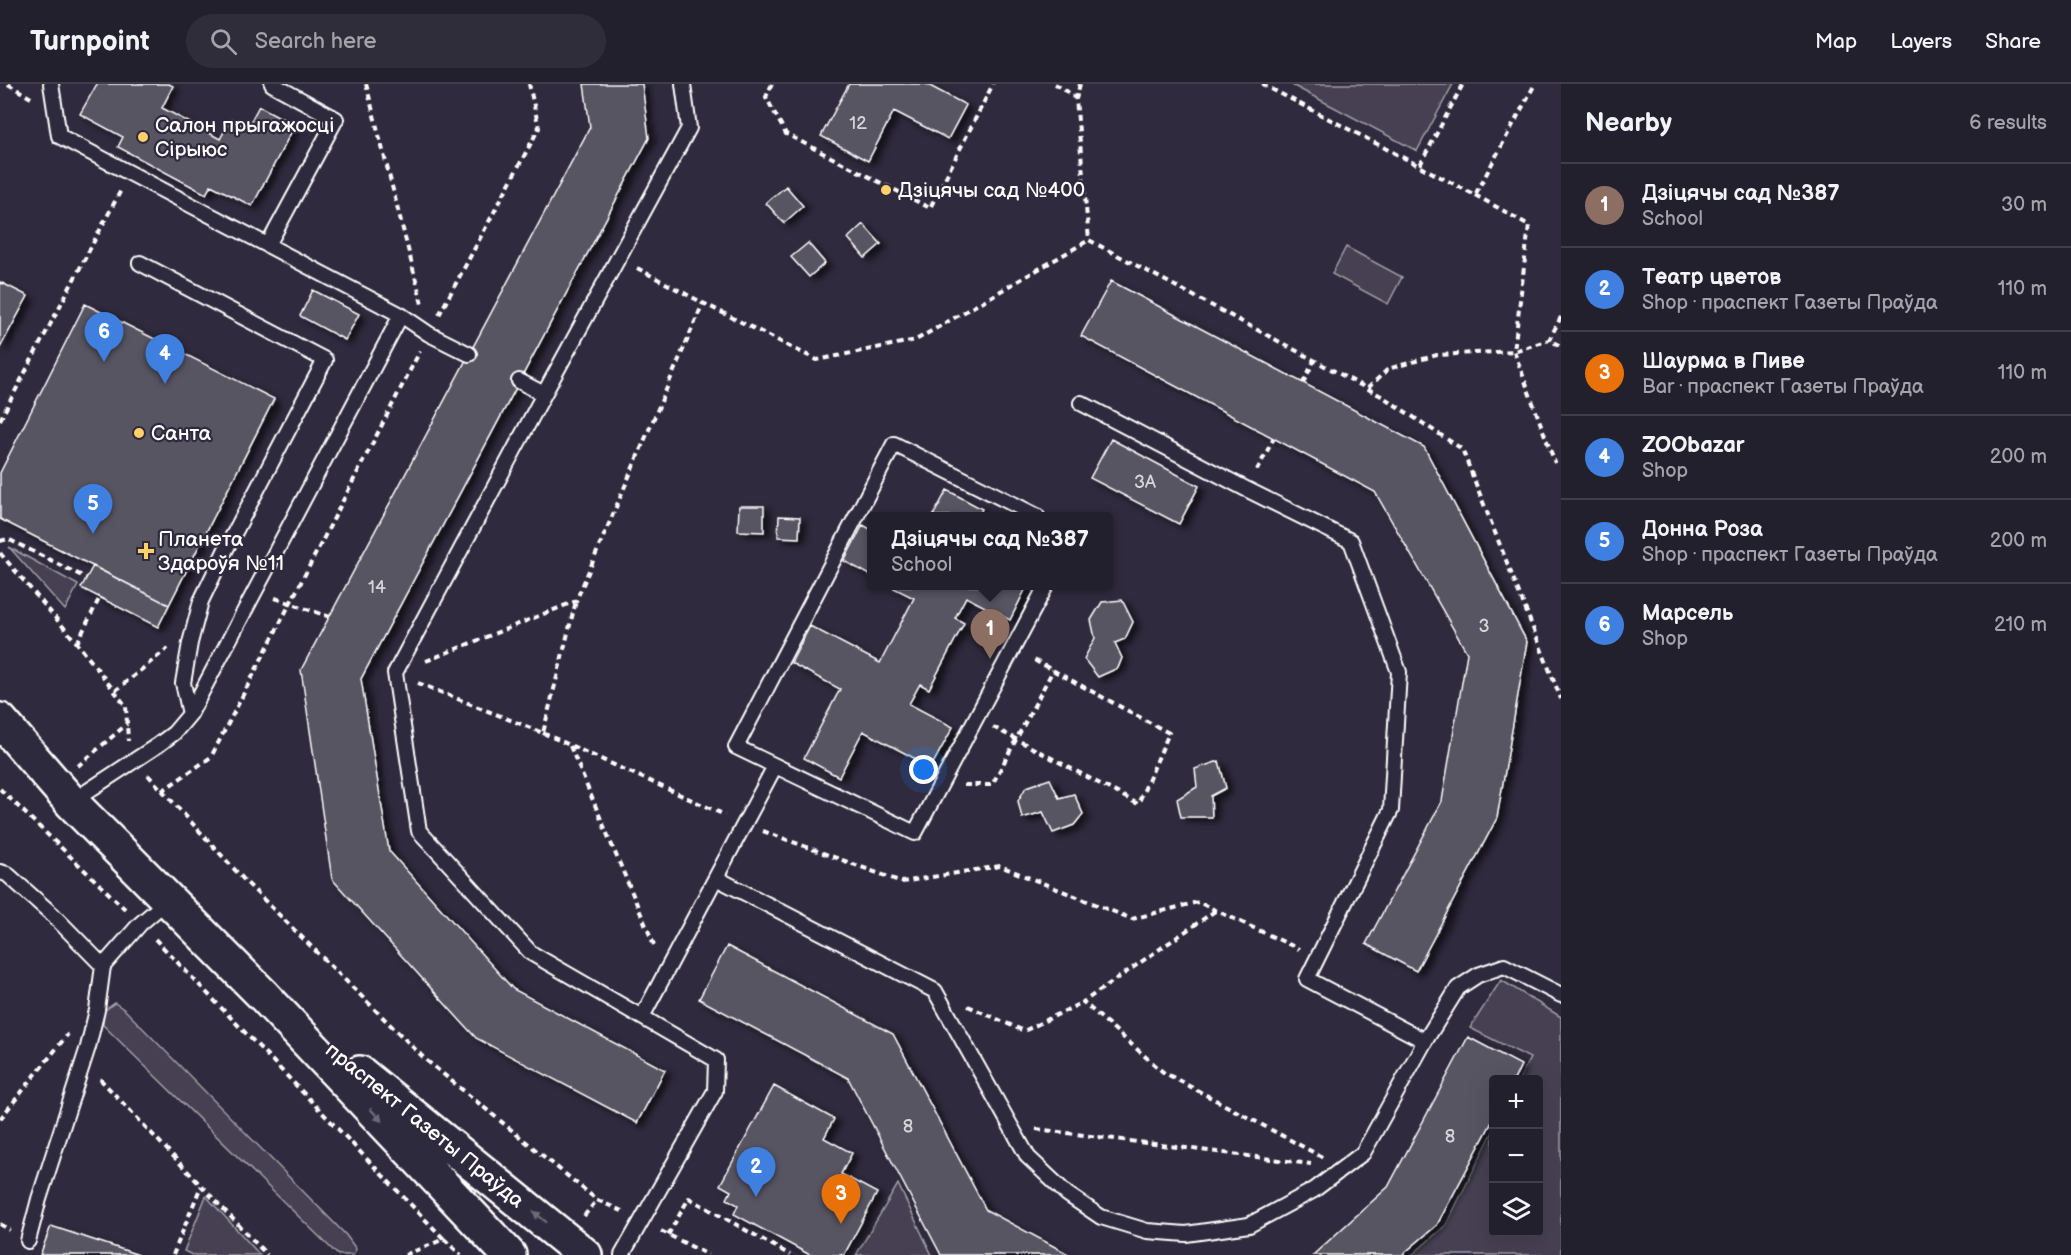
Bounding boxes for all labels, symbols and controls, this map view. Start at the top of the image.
search box [186,14,606,68]
text: Turnpoint [30,25,150,58]
icon: search [207,25,240,58]
text: Search here [255,28,377,55]
text: Map [1815,29,1857,54]
text: Layers [1890,29,1952,54]
text: Share [1985,29,2041,54]
text: Nearby [1585,108,1672,139]
text: 6 results [1969,111,2047,135]
place label: Салон прыгажосці Сірыюс [155,113,334,162]
house number: 12 [849,113,867,134]
marker: Салон прыгажосці Сірыюс [136,130,150,144]
place label: Дзіцячы сад №400 [898,178,1085,203]
text: Дзіцячы сад №387 [1642,180,1840,207]
marker: Дзіцячы сад №400 [879,183,893,197]
text: 1 [1600,193,1609,217]
text: 30 m [2001,193,2047,217]
text: School [1642,207,1703,231]
text: Театр цветов [1642,264,1781,291]
text: 2 [1599,277,1610,301]
text: 110 m [1998,277,2047,301]
text: Shop · праспект Газеты Праўда [1642,291,1938,315]
pin: 6 [84,312,124,362]
pin: 4 [146,334,184,384]
text: Шаурма в Пиве [1642,348,1805,375]
text: 3 [1599,361,1610,385]
text: 110 m [1998,361,2047,385]
text: Bar · праспект Газеты Праўда [1642,375,1924,399]
place label: Санта [151,421,212,446]
marker: Санта [132,426,146,440]
text: ZOObazar [1642,432,1745,459]
text: 4 [1599,445,1610,469]
text: 200 m [1990,445,2047,469]
text: Shop [1642,459,1688,483]
house number: 3А [1134,472,1156,493]
pin: 5 [74,484,112,534]
popup [867,512,1113,590]
text: Донна Роза [1642,516,1763,543]
text: Дзіцячы сад №387 [891,526,1089,553]
place label: Планета Здароўя №11 [158,527,284,576]
text: 5 [1599,529,1610,553]
text: 200 m [1990,529,2047,553]
text: Shop · праспект Газеты Праўда [1642,543,1938,567]
marker: Планета Здароўя №11 [139,544,153,558]
text: School [891,553,952,577]
house number: 14 [368,577,386,598]
text: Марсель [1642,600,1733,627]
pin: 1 [970,610,1010,659]
text: 6 [1598,613,1611,637]
text: 210 m [1994,613,2047,637]
house number: 3 [1478,616,1490,637]
text: Shop [1642,627,1688,651]
your location [909,755,938,784]
street label: праспект Газеты Праўда [320,1038,530,1214]
map controls [1489,1075,1543,1237]
button: + [1489,1075,1543,1129]
one-way arrow [369,1107,383,1122]
house number: 8 [903,1116,913,1137]
house number: 8 [1445,1126,1455,1147]
button: − [1489,1129,1543,1183]
pin: 2 [736,1148,776,1197]
pin: 3 [822,1174,860,1224]
button: layers [1489,1183,1543,1237]
one-way arrow [532,1211,548,1224]

